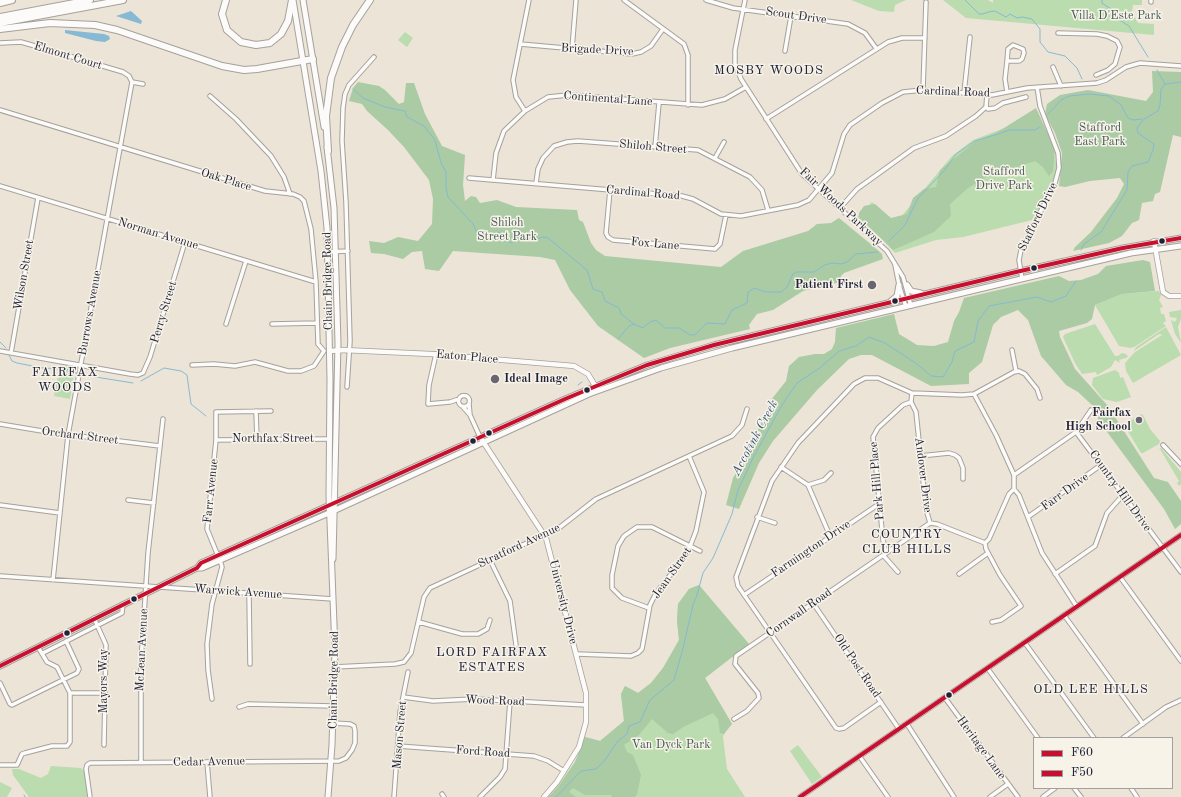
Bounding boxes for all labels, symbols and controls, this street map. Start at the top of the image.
street label: Scout Drive [765,5,827,27]
park label: Villa D'Este Park [1070,9,1162,23]
street label: Elmont Court [32,39,104,73]
street label: Brigade Drive [560,41,634,59]
district label: MOSBY WOODS [714,63,824,79]
street label: Cardinal Road [916,84,990,100]
street label: Continental Lane [563,89,653,109]
park label: Stafford East Park [1074,121,1126,149]
street label: Shiloh Street [618,137,688,157]
street label: Fair Woods Parkway [796,165,886,249]
park label: Stafford Drive Park [976,165,1032,193]
street label: Oak Place [199,166,253,194]
street label: Stafford Drive [1015,180,1061,254]
street label: Cardinal Road [605,183,681,203]
street label: Norman Avenue [116,215,200,253]
park label: Shiloh Street Park [477,216,537,244]
street label: Chain Bridge Road [320,232,336,330]
street label: Fox Lane [630,235,680,253]
unlabelled marker [1157,236,1167,246]
street label: Wilson Street [11,239,37,311]
unlabelled marker [1029,263,1039,273]
street label: Burrows Avenue [75,269,105,357]
place label: Patient First [795,278,863,292]
street label: Perry Street [148,279,180,345]
marker: Patient First [866,279,878,291]
unlabelled marker [890,296,900,306]
street label: Eaton Place [435,347,499,367]
district label: FAIRFAX WOODS [32,365,98,396]
place label: Ideal Image [504,372,568,386]
marker: Ideal Image [489,373,501,385]
unlabelled marker [582,385,592,395]
water label: Accotink Creek [728,397,782,479]
place label: Fairfax High School [1065,406,1131,434]
marker: Fairfax High School [1134,415,1144,425]
street label: Orchard Street [41,424,119,448]
unlabelled marker [484,428,494,438]
street label: Northfax Street [232,432,314,446]
unlabelled marker [468,436,478,446]
street label: Andover Drive [911,437,935,513]
street label: Park Hill Place [866,441,888,521]
street label: Country Hill Drive [1086,447,1154,535]
street label: Farr Avenue [200,458,222,524]
street label: Farr Drive [1038,470,1092,514]
street label: Farmington Drive [769,517,853,581]
street label: Stratford Avenue [476,521,562,571]
district label: COUNTRY CLUB HILLS [862,527,952,558]
street label: Jean Street [649,544,695,602]
street label: University Drive [546,558,580,646]
street label: Warwick Avenue [194,582,282,602]
street label: Cornwall Road [763,585,835,641]
unlabelled marker [129,594,139,604]
street label: McLean Avenue [133,608,151,692]
unlabelled marker [62,628,72,638]
street label: Chain Bridge Road [326,631,342,729]
street label: Old Post Road [830,631,884,701]
district label: LORD FAIRFAX ESTATES [436,645,548,676]
street label: Mayors Way [97,649,111,713]
district label: OLD LEE HILLS [1033,682,1149,698]
unlabelled marker [944,690,954,700]
street label: Wood Road [465,693,525,709]
street label: Mason Street [390,700,410,770]
street label: Heritage Lane [953,714,1009,782]
legend [1033,737,1173,789]
park label: Van Dyck Park [632,738,710,752]
street label: Ford Road [455,743,511,761]
text: F60 [1071,747,1093,759]
street label: Cedar Avenue [173,754,245,770]
text: F50 [1071,767,1093,779]

